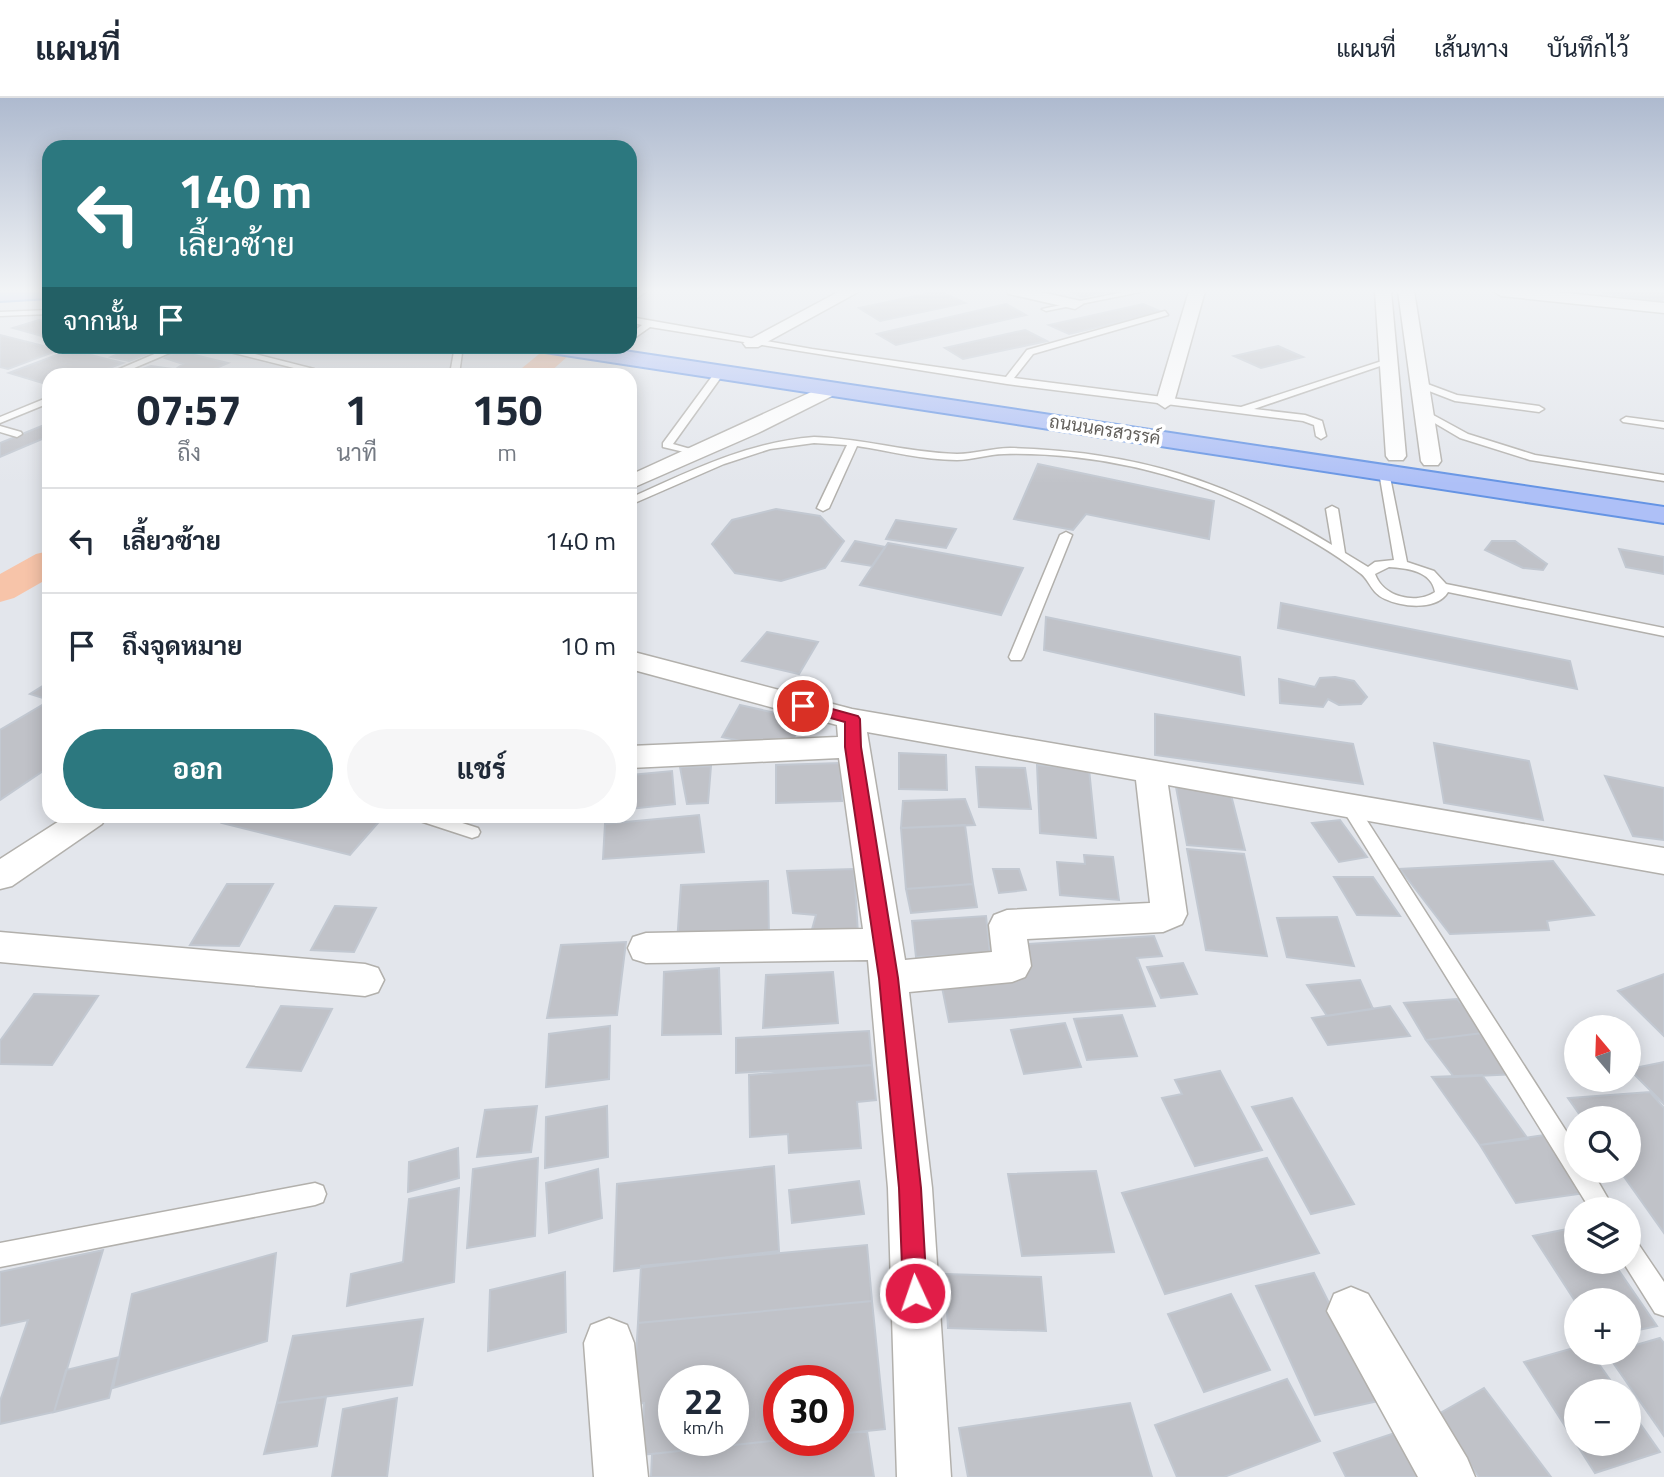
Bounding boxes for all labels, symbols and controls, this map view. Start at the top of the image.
text: แผนที่ [35,23,121,73]
text: แผนที่ [1336,30,1396,66]
text: เส้นทาง [1434,30,1509,66]
text: บันทึกไว้ [1547,30,1629,66]
text: 140 m [178,152,312,227]
icon: left [63,168,154,259]
text: เลี้ยวซ้าย [178,220,295,268]
text: จากนั้น [63,301,138,340]
icon: arrive [152,301,190,339]
text: 07:57 [137,377,242,441]
text: 1 [345,377,368,441]
text: 150 [472,377,542,441]
street label: ถนนนครสวรรค์ [1047,407,1163,452]
text: ถึง [177,435,201,470]
text: นาที [336,435,377,470]
text: m [497,435,517,470]
text: เลี้ยวซ้าย [122,521,221,560]
text: 140 m [545,521,616,560]
icon: left [63,522,101,560]
text: ถึงจุดหมาย [122,626,243,665]
text: 10 m [559,626,616,665]
icon: arrive [63,627,101,665]
pin [773,676,833,736]
icon: arrive [784,687,822,725]
button: ออก [63,729,333,809]
button: แชร์ [347,729,616,809]
north arrow [1564,1015,1642,1092]
map controls [1564,1015,1641,1456]
button: search [1564,1106,1641,1183]
button: layers [1564,1197,1641,1274]
position arrow [878,1256,952,1330]
button: + [1564,1288,1641,1365]
speed limit sign: 30 [763,1365,854,1456]
text: 22 [684,1374,723,1428]
button: − [1564,1379,1641,1456]
text: km/h [683,1414,724,1441]

